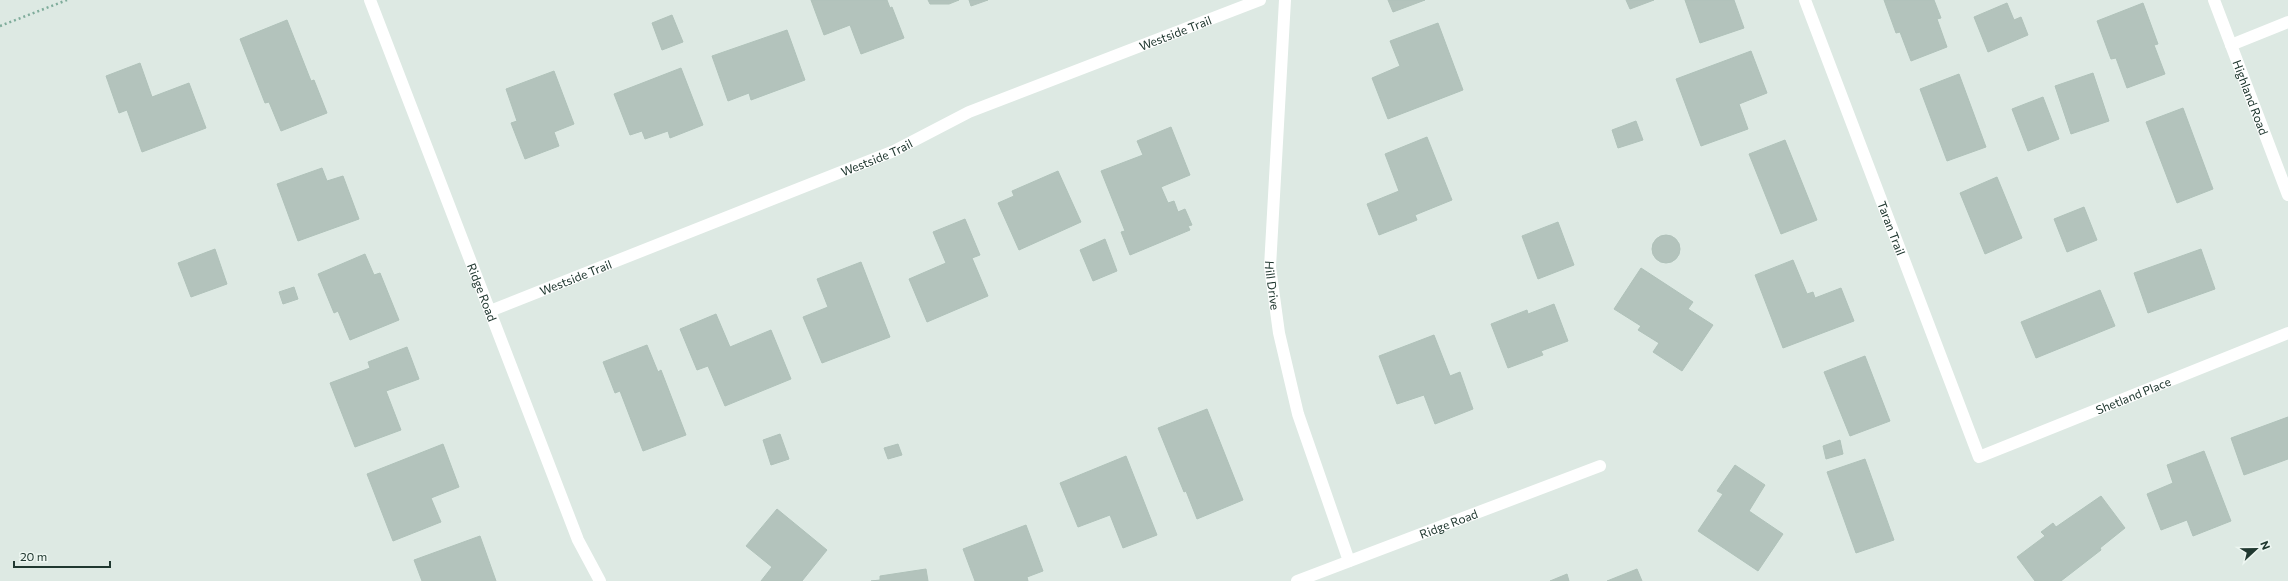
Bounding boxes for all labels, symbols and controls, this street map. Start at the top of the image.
street label: Westside Trail [1137,12,1213,53]
street label: Highland Road [2230,58,2271,137]
street label: Westside Trail [839,136,915,178]
street label: Taran Trail [1875,199,1908,257]
street label: Westside Trail [538,257,613,298]
street label: Hill Drive [1263,260,1283,311]
street label: Ridge Road [465,261,500,323]
street label: Shetland Place [2093,374,2173,417]
street label: Ridge Road [1417,506,1480,541]
north arrow [2236,529,2276,569]
text: N [2258,539,2273,551]
scale bar [14,543,110,569]
text: 20 m [20,549,47,563]

